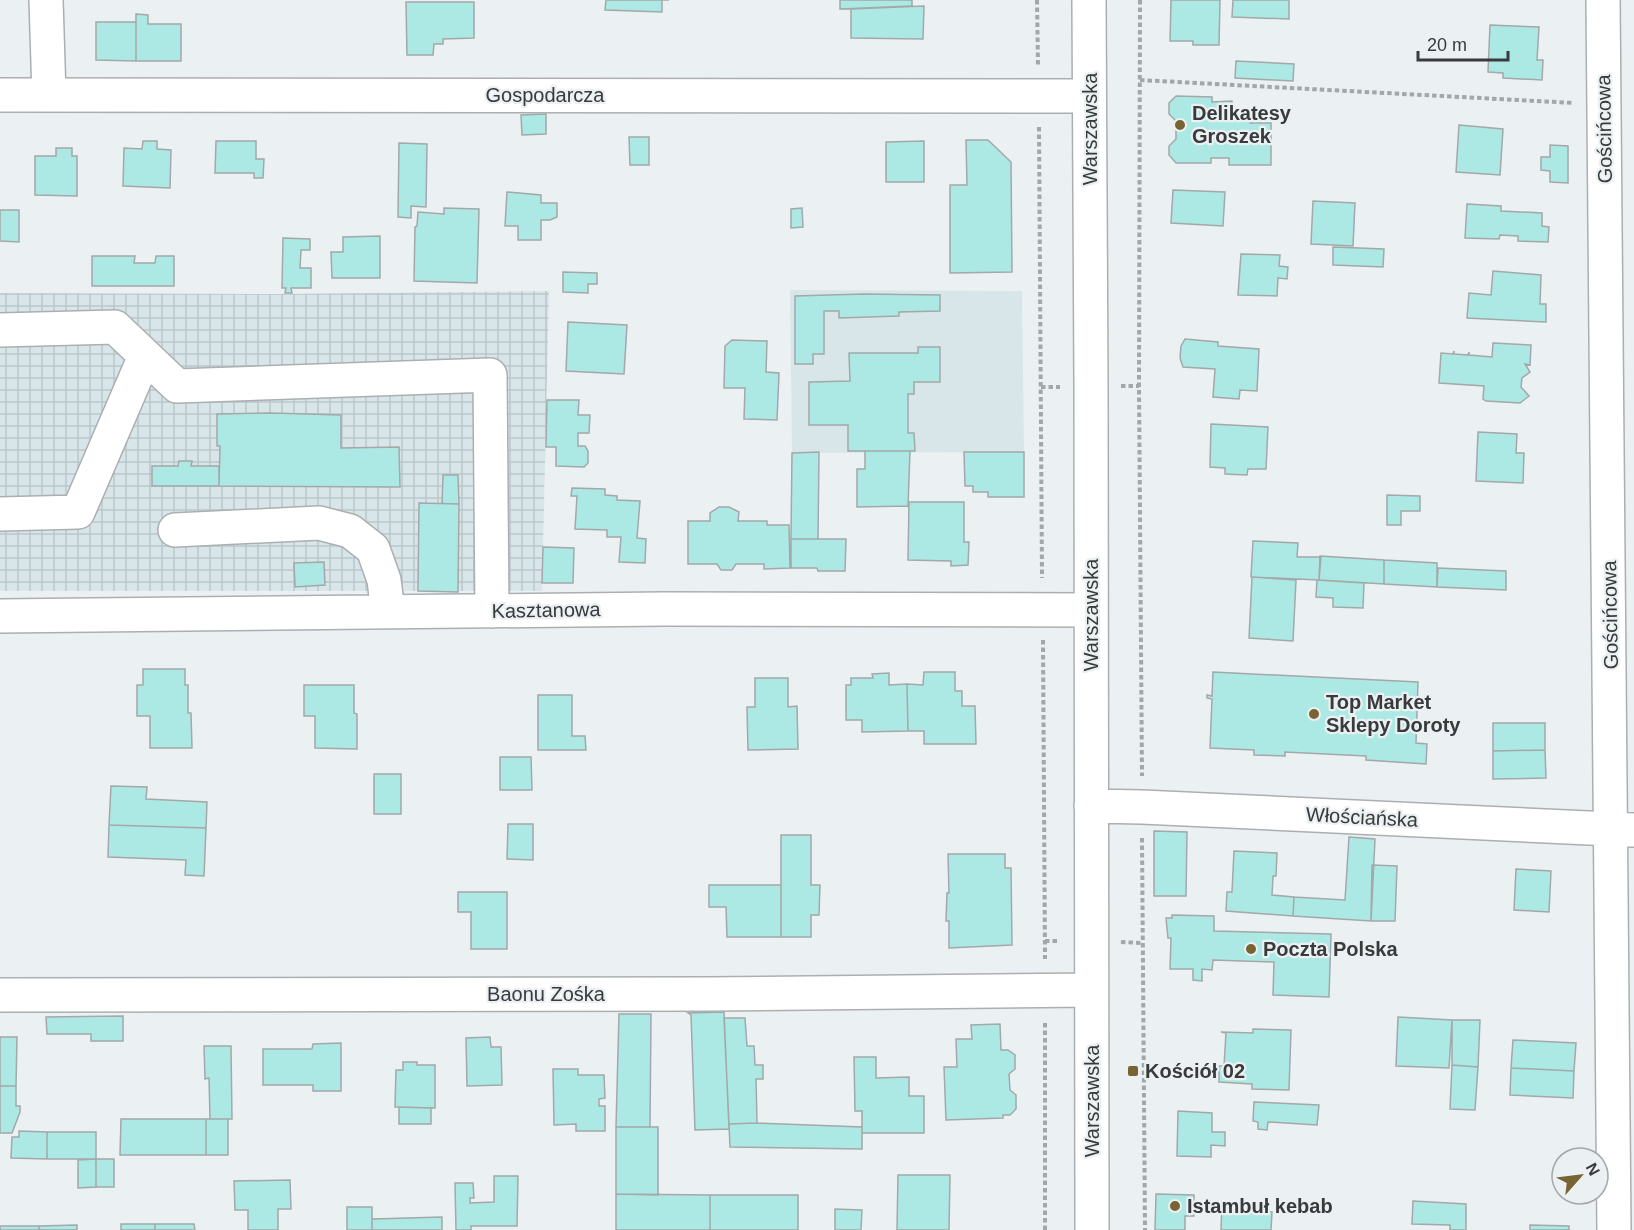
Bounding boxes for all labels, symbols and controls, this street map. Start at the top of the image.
scale bar [1418,24,1508,62]
text: 20 m [1427,35,1467,55]
street label: Warszawska [1079,72,1101,185]
street label: Gościńcowa [1592,73,1616,184]
street label: Gospodarcza [486,84,605,106]
place label: Delikatesy Groszek [1192,102,1292,147]
marker: Delikatesy Groszek [1173,118,1187,132]
street label: Warszawska [1080,558,1102,671]
street label: Gościńcowa [1598,559,1622,670]
street label: Kasztanowa [491,598,602,622]
place label: Top Market Sklepy Doroty [1326,691,1461,736]
marker: Top Market Sklepy Doroty [1307,707,1321,721]
street label: Włościańska [1305,803,1419,831]
place label: Poczta Polska [1263,938,1398,960]
marker: Poczta Polska [1244,942,1258,956]
street label: Baonu Zośka [487,983,606,1005]
street label: Warszawska [1081,1044,1103,1157]
place label: Kościół 02 [1145,1060,1245,1082]
marker: Kościół 02 [1126,1064,1140,1078]
north arrow [1550,1146,1610,1206]
text: N [1583,1160,1603,1178]
place label: Istambuł kebab [1187,1195,1333,1217]
marker: Istambuł kebab [1168,1199,1182,1213]

